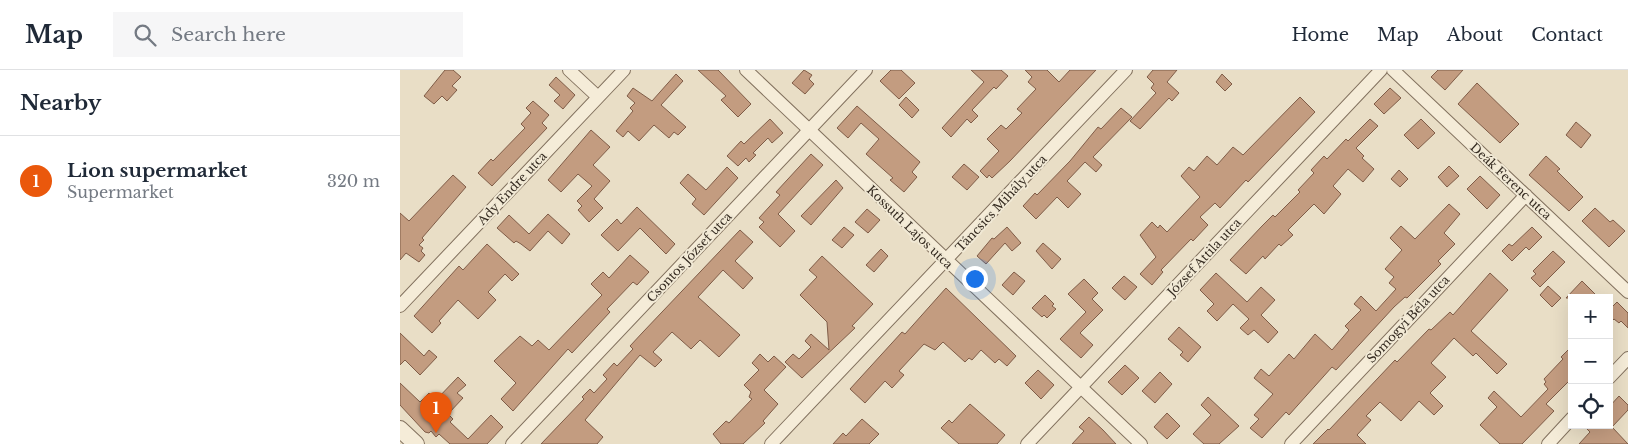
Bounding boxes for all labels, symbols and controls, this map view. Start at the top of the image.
search box [113,12,463,57]
text: Map [25,20,83,49]
icon: search [131,21,159,49]
text: Search here [171,23,286,46]
text: Home [1291,24,1349,46]
text: Map [1377,24,1419,46]
text: About [1447,24,1503,46]
text: Contact [1531,24,1603,46]
text: Nearby [20,90,101,116]
street label: Deák Ferenc utca [1467,140,1555,223]
street label: Ady Endre utca [474,148,550,228]
street label: Táncsics Mihály utca [952,151,1050,255]
text: Lion supermarket [67,159,248,182]
text: 1 [33,171,39,191]
text: 320 m [327,171,380,191]
text: Supermarket [67,182,174,202]
street label: Kossuth Lajos utca [864,182,956,272]
street label: Csontos József utca [643,209,735,305]
street label: József Attila utca [1163,215,1244,300]
your location [962,266,988,292]
street label: Somogyi Béla utca [1364,272,1453,366]
map controls [1568,294,1613,429]
button: + [1568,294,1613,339]
button: − [1568,339,1613,384]
button: locate [1568,384,1613,429]
pin: 1 [420,392,452,433]

